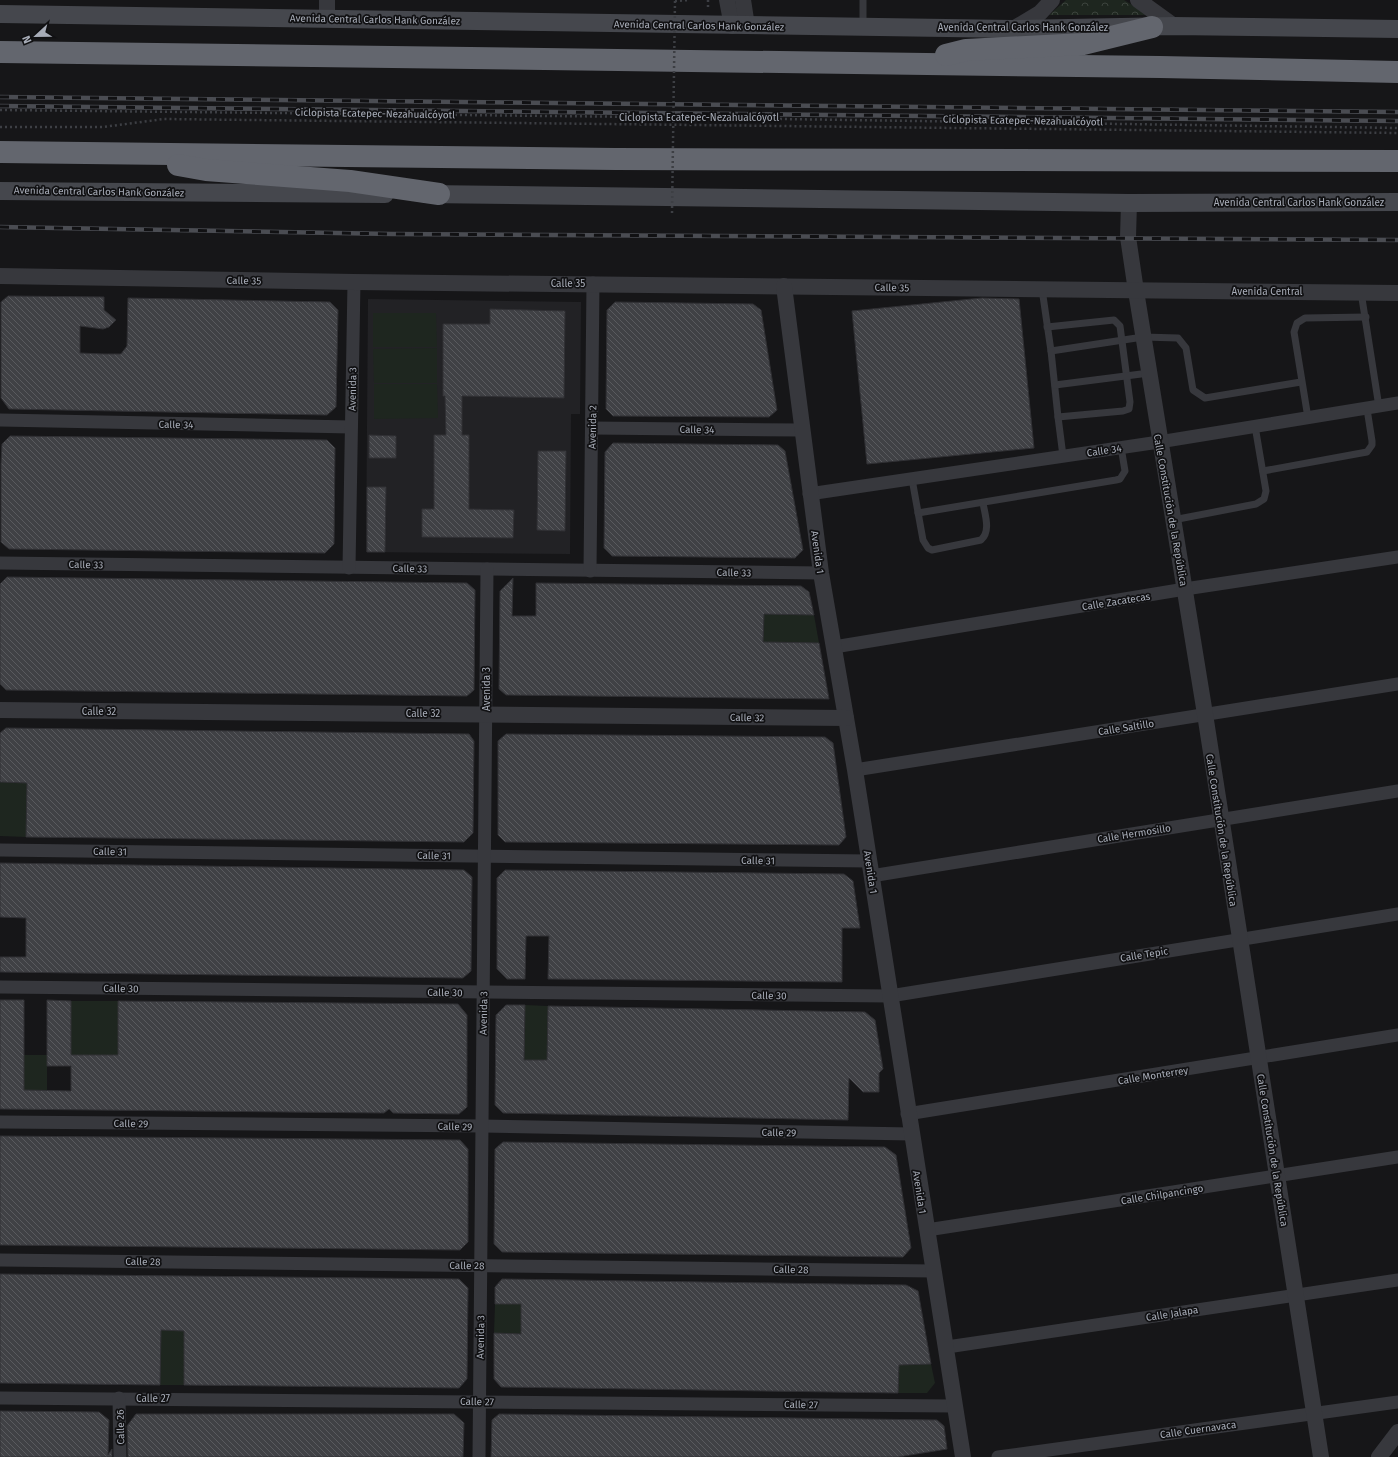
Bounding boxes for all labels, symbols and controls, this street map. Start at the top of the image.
street label: Avenida Central Carlos Hank González [290,13,461,27]
north arrow [16,16,56,56]
street label: Avenida Central Carlos Hank González [614,19,785,33]
street label: Avenida Central Carlos Hank González [938,22,1109,34]
text: N [20,34,35,45]
street label: Ciclopista Ecatepec-Nezahualcóyotl [295,107,455,121]
street label: Ciclopista Ecatepec-Nezahualcóyotl [619,112,779,124]
street label: Ciclopista Ecatepec-Nezahualcóyotl [943,114,1103,128]
street label: Avenida Central Carlos Hank González [14,185,185,199]
street label: Avenida Central Carlos Hank González [1214,197,1385,209]
street label: Calle 35 [227,275,261,287]
street label: Calle 35 [551,278,585,290]
street label: Calle 35 [875,282,909,294]
street label: Avenida Central [1232,286,1303,298]
street label: Avenida 3 [347,367,359,411]
street label: Avenida 2 [587,405,599,449]
street label: Calle 34 [158,419,194,431]
street label: Calle 34 [679,424,715,436]
street label: Calle Constitución de la República [1151,433,1190,587]
street label: Calle 34 [1086,443,1123,459]
street label: Avenida 1 [808,530,826,574]
street label: Calle 33 [69,559,103,571]
street label: Calle 33 [393,563,427,575]
street label: Calle 33 [717,567,751,579]
street label: Calle Zacatecas [1081,591,1151,613]
street label: Avenida 3 [481,667,493,711]
street label: Calle 32 [82,706,116,718]
street label: Calle 32 [406,708,440,720]
street label: Calle 32 [730,712,764,724]
street label: Calle Saltillo [1097,718,1155,738]
street label: Calle Constitución de la República [1203,753,1240,907]
street label: Calle Hermosillo [1096,822,1172,846]
street label: Calle 31 [93,846,127,858]
street label: Calle 31 [417,850,451,862]
street label: Avenida 1 [861,850,879,894]
street label: Calle 31 [741,855,775,867]
street label: Calle Tepic [1119,945,1169,965]
street label: Calle 30 [103,983,139,995]
street label: Calle 30 [427,987,463,999]
street label: Calle 30 [751,990,787,1002]
street label: Avenida 3 [478,991,490,1035]
street label: Calle Monterrey [1117,1065,1189,1087]
street label: Calle Constitución de la República [1254,1073,1291,1227]
street label: Calle 29 [113,1118,149,1130]
street label: Calle 29 [437,1121,473,1133]
street label: Calle 29 [761,1127,797,1139]
street label: Avenida 1 [910,1170,928,1214]
street label: Calle Chilpancingo [1120,1183,1204,1207]
street label: Calle 28 [125,1256,161,1268]
street label: Calle 28 [449,1260,485,1272]
street label: Calle 28 [773,1264,809,1276]
street label: Calle Jalapa [1145,1304,1199,1324]
street label: Avenida 3 [475,1315,487,1359]
street label: Calle 27 [136,1393,171,1405]
street label: Calle 27 [460,1396,495,1408]
street label: Calle 27 [784,1399,819,1411]
street label: Calle 26 [115,1409,127,1445]
street label: Calle Cuernavaca [1159,1419,1237,1441]

